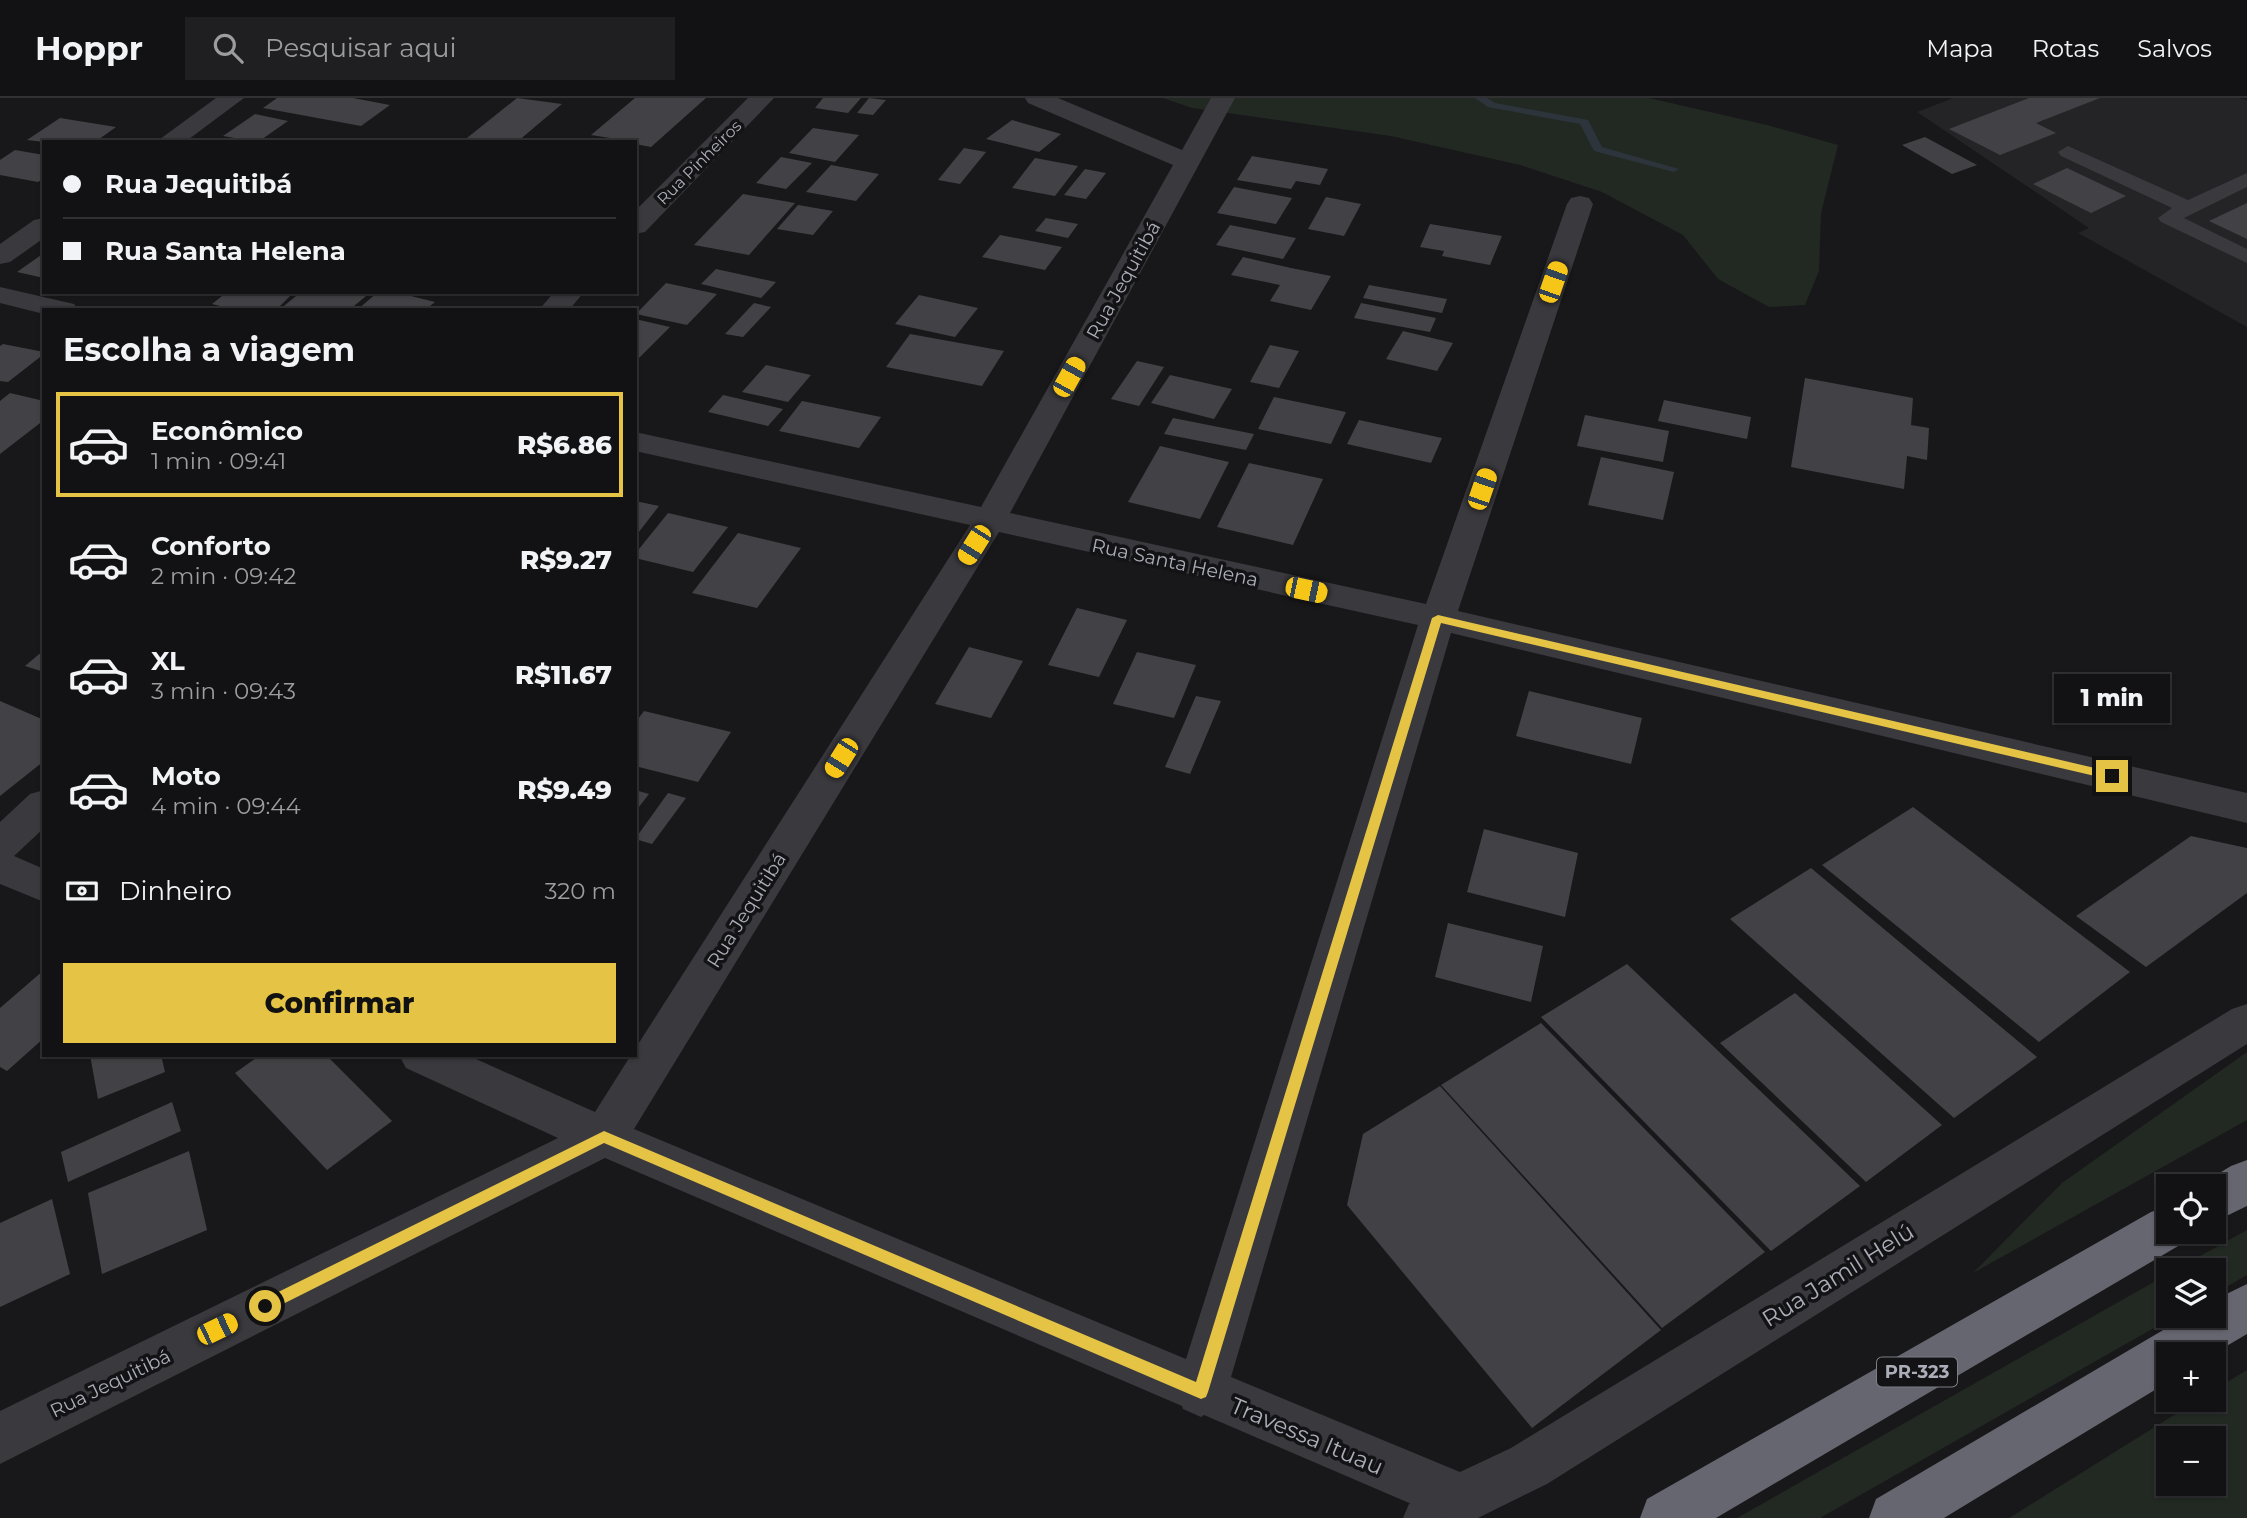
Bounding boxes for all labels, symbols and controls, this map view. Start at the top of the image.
search box [185,17,675,80]
text: Hoppr [35,28,143,68]
icon: search [209,29,247,67]
text: Pesquisar aqui [265,32,457,64]
text: Mapa [1926,34,1994,63]
text: Rotas [2032,34,2099,63]
text: Salvos [2137,34,2212,63]
street label: Rua Pinheiros [653,116,746,208]
text: Rua Jequitibá [105,168,292,200]
street label: Rua Jequitibá [1082,217,1165,343]
text: Rua Santa Helena [105,235,346,267]
car [1537,259,1570,305]
text: Escolha a viagem [63,330,355,369]
car [1050,354,1089,400]
icon: car [67,413,130,476]
text: Econômico [151,415,303,447]
text: R$6.86 [517,429,612,461]
text: 1 min · 09:41 [151,447,286,475]
car [1466,466,1499,512]
car [954,522,995,568]
icon: car [67,528,130,591]
text: Conforto [151,530,271,562]
street label: Rua Santa Helena [1090,534,1260,591]
text: R$9.27 [520,544,612,576]
text: 2 min · 09:42 [151,562,296,590]
car [1284,575,1329,605]
icon: car [67,643,130,706]
text: XL [151,645,185,677]
text: R$11.67 [515,659,612,691]
callout: 1 min [2054,674,2170,724]
text: 3 min · 09:43 [151,677,296,705]
text: 1 min [2080,684,2144,712]
car [821,735,862,781]
icon: car [67,758,130,821]
text: Moto [151,760,221,792]
route end [2096,760,2128,792]
text: R$9.49 [517,774,612,806]
text: 4 min · 09:44 [151,792,301,820]
street label: Rua Jequitibá [702,849,791,972]
icon: cash [63,872,101,910]
text: Dinheiro [119,875,232,907]
text: 320 m [544,877,616,905]
button: Confirmar [63,963,616,1043]
map controls [2156,1174,2226,1496]
button: locate [2156,1174,2226,1244]
street label: Rua Jamil Helú [1757,1217,1919,1333]
button: layers [2156,1258,2226,1328]
route start [249,1290,281,1322]
car [194,1310,241,1348]
button: + [2156,1342,2226,1412]
street label: Rua Jequitibá [46,1344,174,1423]
road number: PR-323 [1877,1358,1957,1386]
street label: Travessa Ituau [1226,1391,1388,1481]
button: − [2156,1426,2226,1496]

